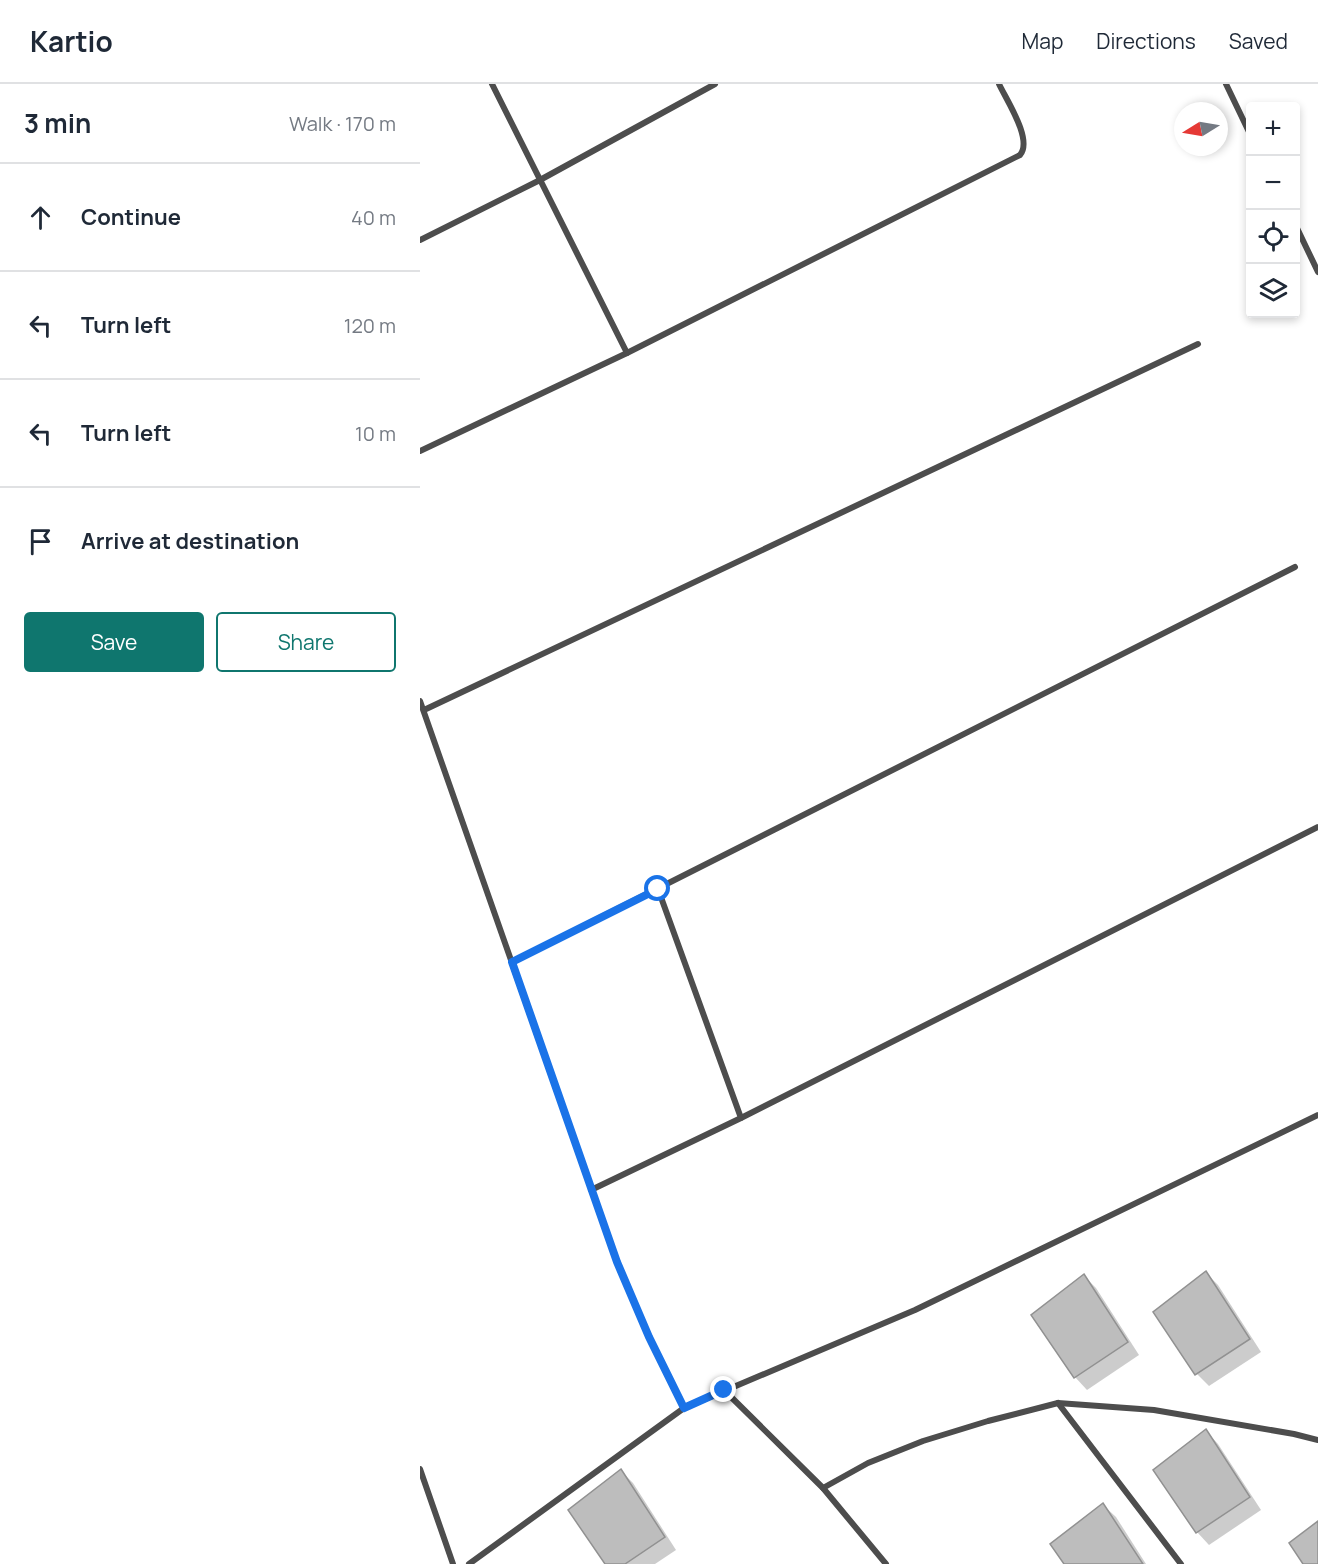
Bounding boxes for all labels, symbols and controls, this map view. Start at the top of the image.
text: Kartio [30,22,113,60]
text: Map [1022,27,1063,55]
text: Directions [1096,27,1196,55]
text: Saved [1229,27,1288,55]
north arrow [1174,102,1228,156]
map controls [1246,102,1300,318]
button: + [1246,102,1300,156]
text: 3 min [24,105,91,141]
text: Walk · 170 m [289,110,396,137]
button: − [1246,156,1300,210]
icon: ahead [24,201,57,234]
text: Continue [81,202,181,232]
text: 40 m [351,204,396,231]
button: locate [1246,210,1300,264]
button: layers [1246,264,1300,318]
icon: left [24,309,57,342]
text: Turn left [81,310,171,340]
text: 120 m [344,312,396,339]
icon: left [24,417,57,450]
text: Turn left [81,418,171,448]
text: 10 m [355,420,396,447]
icon: arrive [24,525,57,558]
text: Arrive at destination [81,526,299,556]
button: Save [24,612,204,672]
button: Share [216,612,396,672]
route start [644,875,670,901]
route end [710,1376,736,1402]

